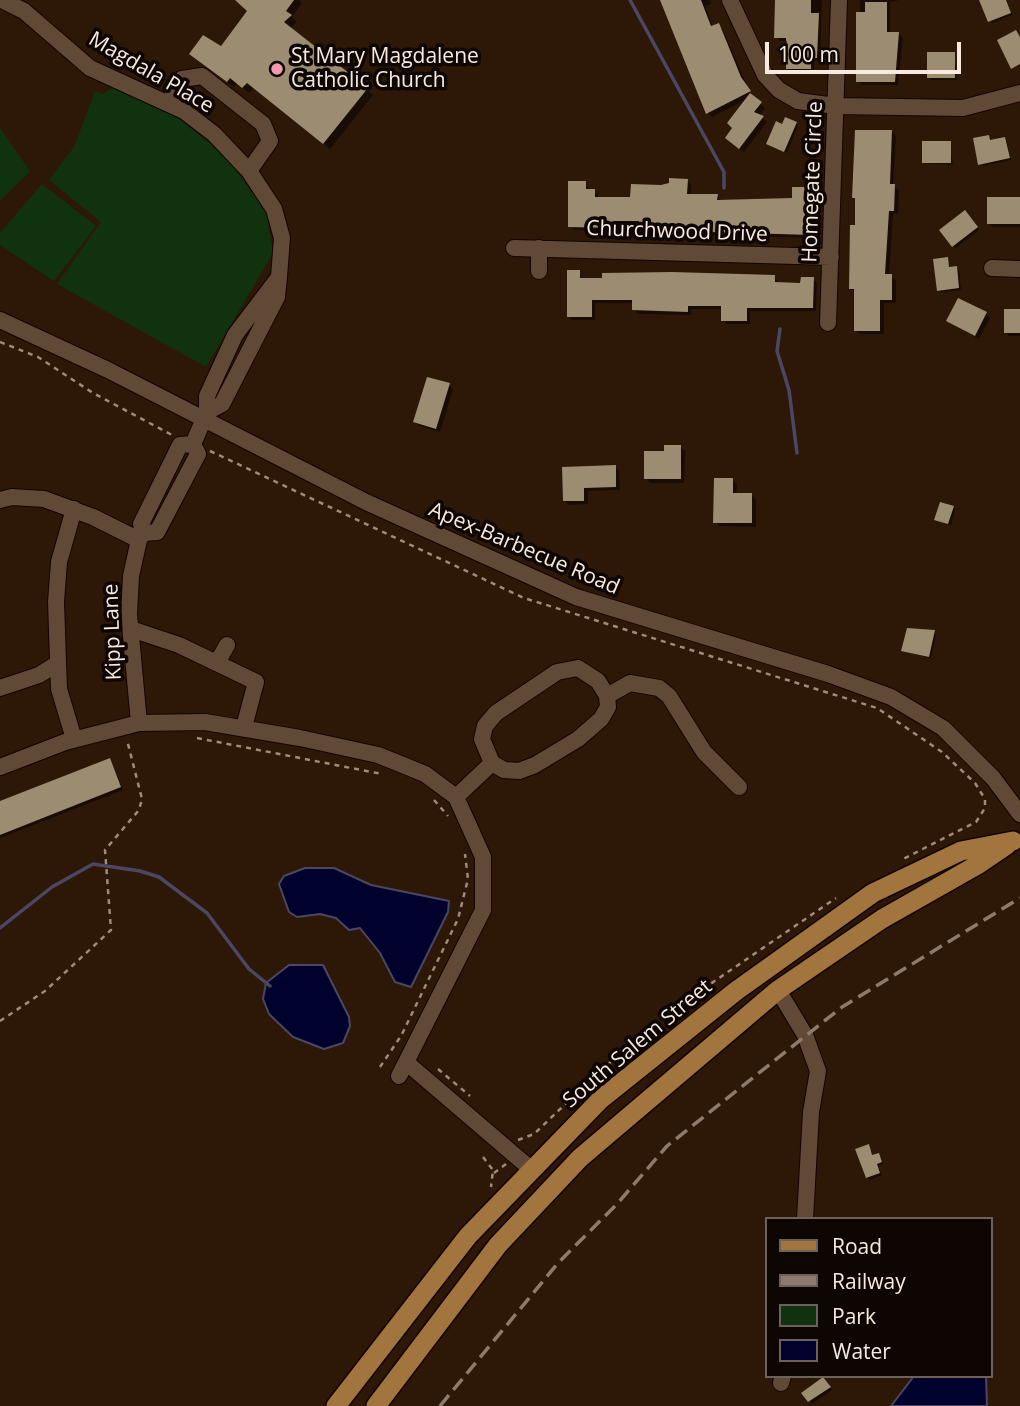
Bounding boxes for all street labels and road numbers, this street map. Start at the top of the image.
street label: Magdala Place [84,27,218,119]
street label: Homegate Circle [798,101,828,263]
street label: Churchwood Drive [586,216,768,248]
street label: Apex-Barbecue Road [425,497,623,601]
street label: Kipp Lane [99,583,127,681]
street label: South Salem Street [558,974,718,1114]

